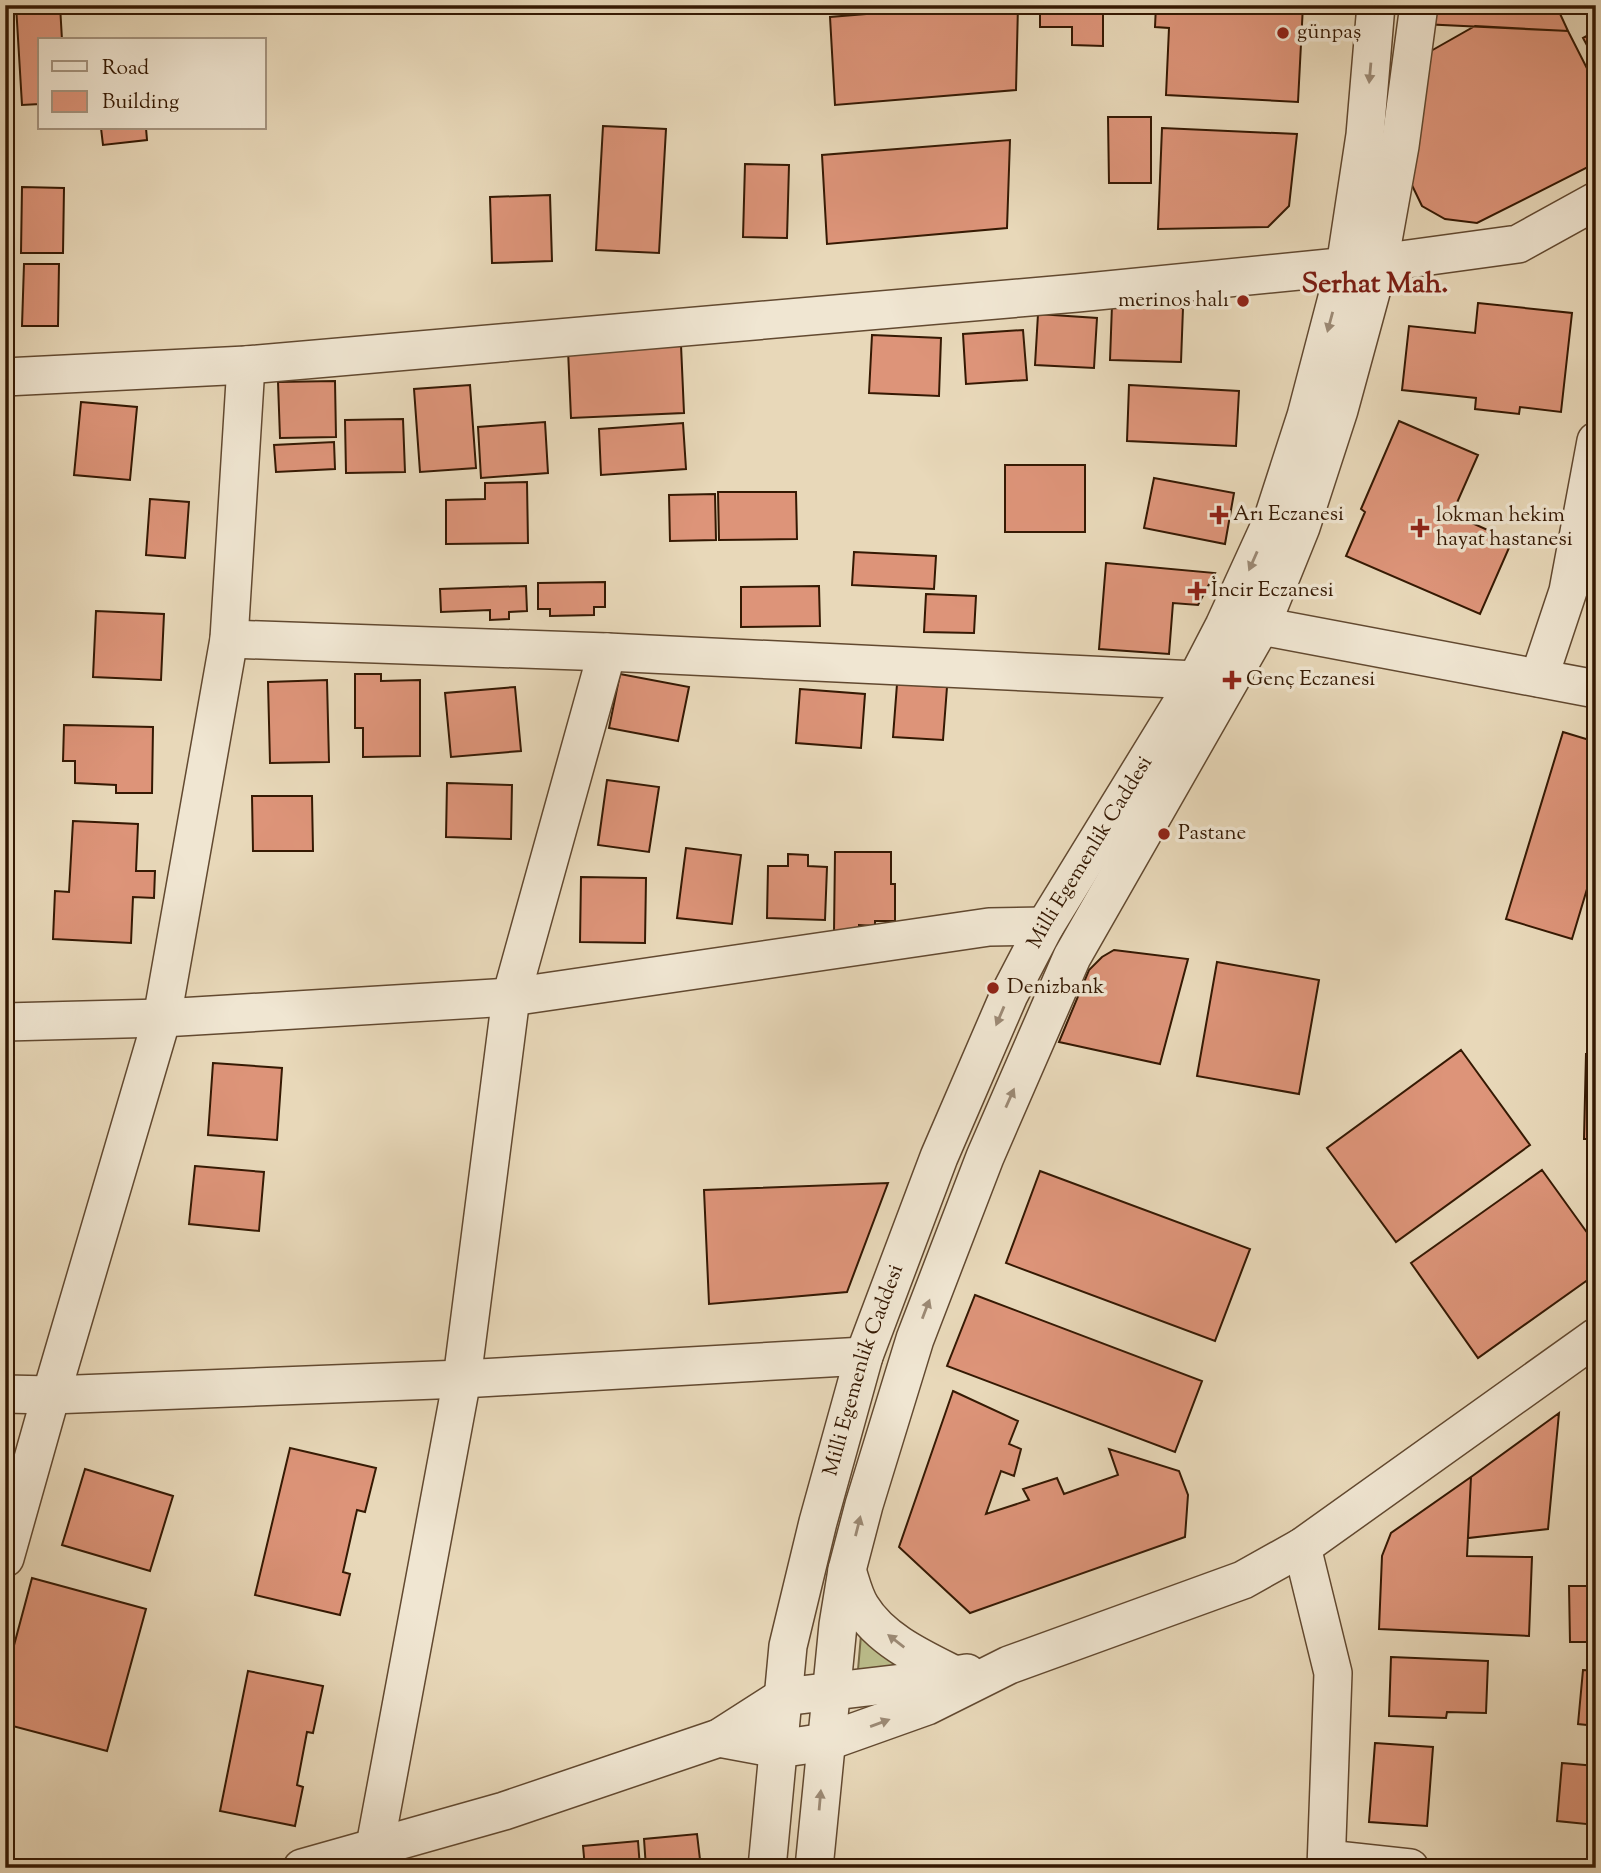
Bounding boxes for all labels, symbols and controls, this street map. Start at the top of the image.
place label: günpaş [1297,18,1361,48]
marker: günpaş [1275,25,1291,41]
legend [38,38,266,130]
text: Road [102,54,149,84]
one-way arrow [1364,62,1375,84]
text: Building [102,88,179,118]
district label: Serhat Mah. [1302,265,1448,305]
place label: merinos halı [1118,286,1229,316]
marker: merinos halı [1235,293,1251,309]
one-way arrow [1325,311,1335,332]
place label: Arı Eczanesi [1233,500,1344,530]
place label: lokman hekim hayat hastanesi [1436,501,1573,555]
marker: Arı Eczanesi [1211,507,1227,523]
marker: lokman hekim hayat hastanesi [1410,518,1430,538]
one-way arrow [1248,551,1259,571]
place label: İncir Eczanesi [1211,576,1334,606]
marker: İncir Eczanesi [1189,583,1205,599]
place label: Genç Eczanesi [1246,665,1375,695]
marker: Genç Eczanesi [1224,672,1240,688]
street label: Milli Egemenlik Caddesi [1021,751,1161,954]
place label: Pastane [1178,819,1246,849]
marker: Pastane [1156,826,1172,842]
place label: Denizbank [1007,973,1105,1003]
marker: Denizbank [985,980,1001,996]
one-way arrow [994,1006,1006,1026]
one-way arrow [1004,1088,1016,1108]
street label: Milli Egemenlik Caddesi [816,1260,912,1480]
one-way arrow [921,1299,932,1320]
one-way arrow [853,1515,864,1537]
one-way arrow [887,1634,905,1648]
one-way arrow [870,1717,891,1728]
one-way arrow [815,1789,826,1811]

